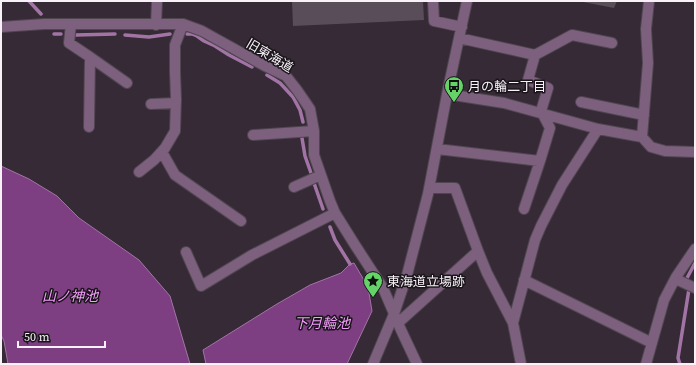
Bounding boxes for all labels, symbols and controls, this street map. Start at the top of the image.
street label: 旧東海道 [243,35,296,76]
bus stop icon: 月の輪二丁目 [443,75,465,103]
place label: 月の輪二丁目 [468,78,546,95]
place icon: 東海道立場跡 [362,270,384,298]
place label: 東海道立場跡 [387,273,465,290]
water label: 山ノ神池 [42,286,100,306]
water label: 下月輪池 [294,313,352,333]
scale bar [18,323,105,349]
text: 50 m [24,329,50,345]

